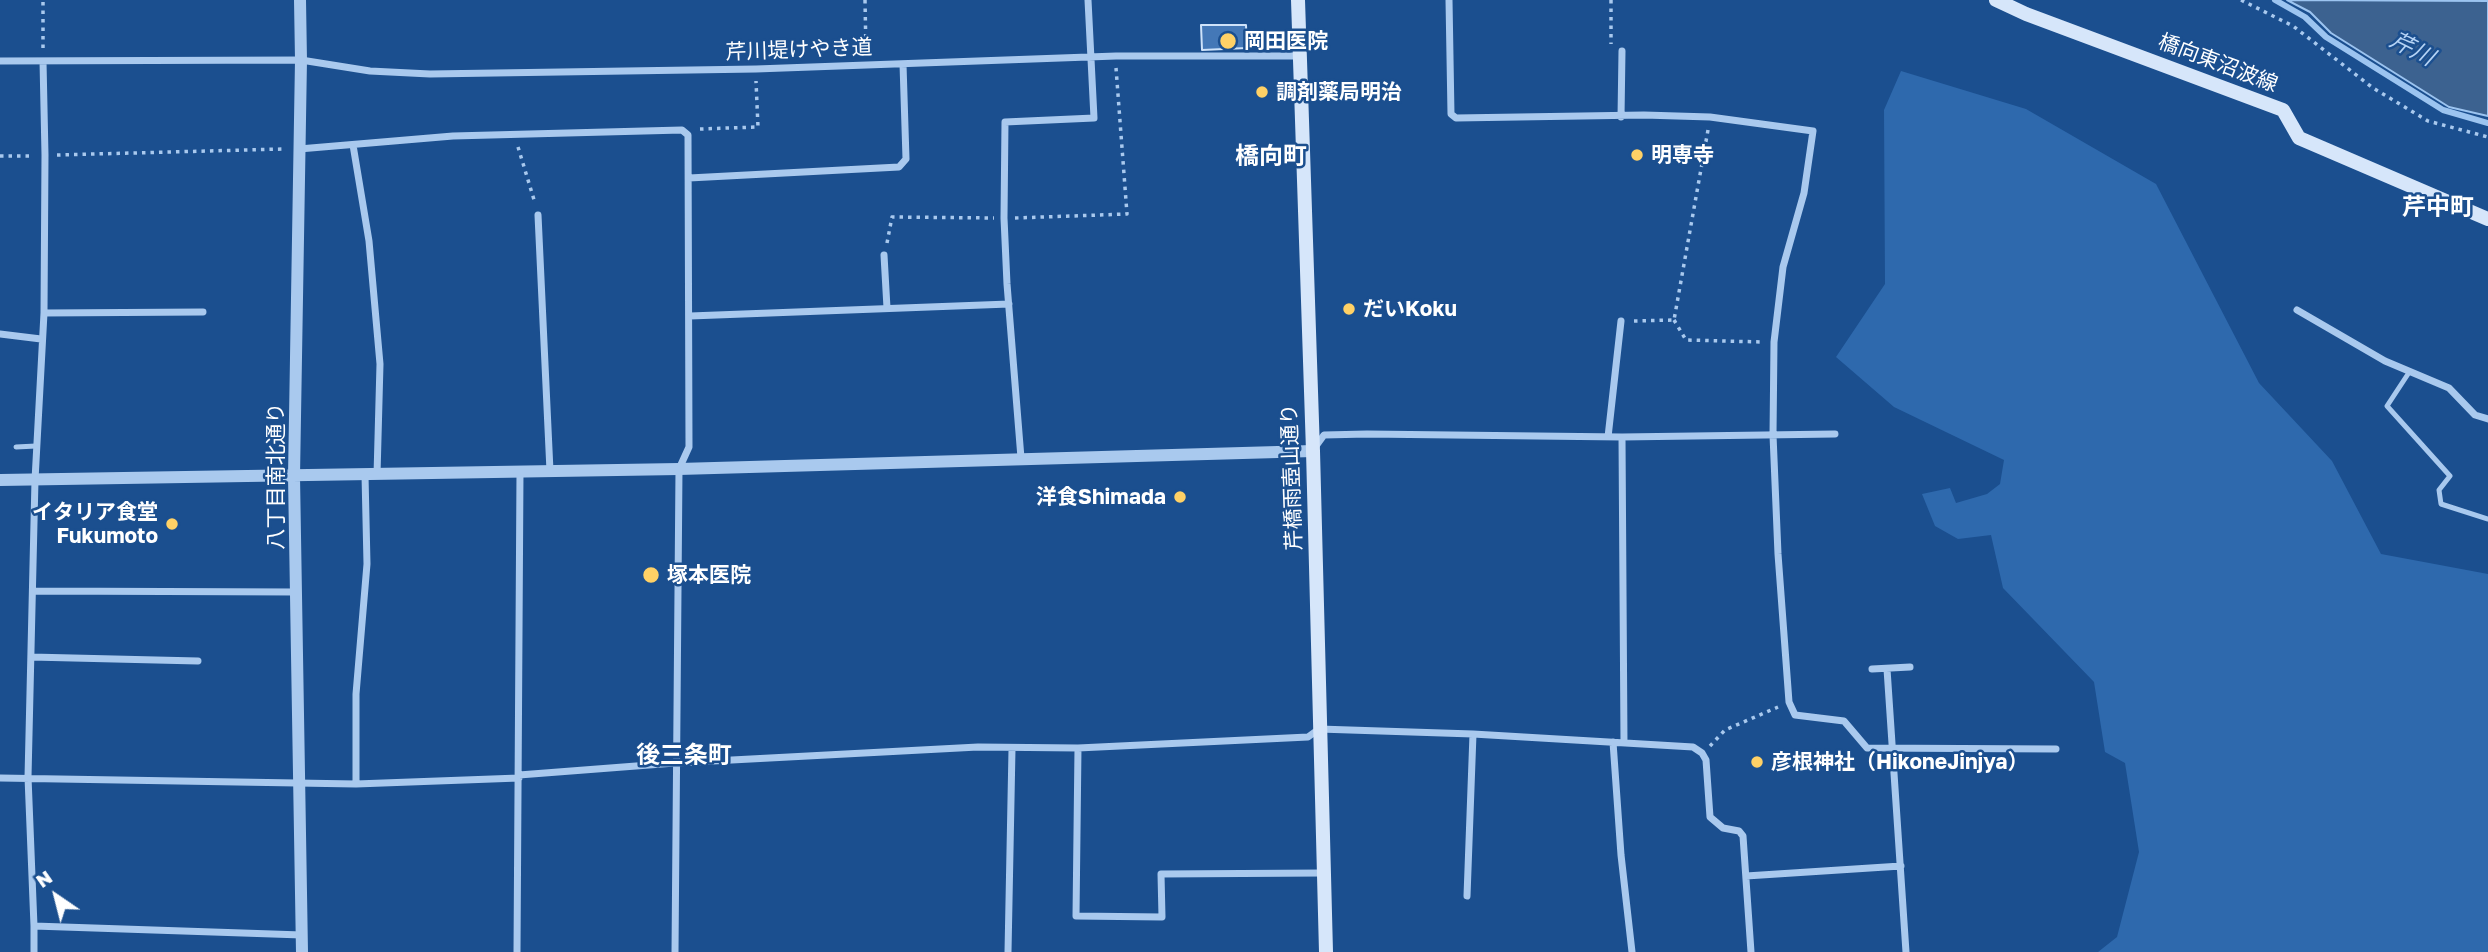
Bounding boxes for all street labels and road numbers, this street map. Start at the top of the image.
street label: 橋向東沼波線 [2155,29,2281,97]
street label: 芹川堤けやき道 [725,35,873,65]
street label: 八丁目南北通り [263,403,289,549]
street label: 芹橋雨壺山通り [1277,403,1307,551]

